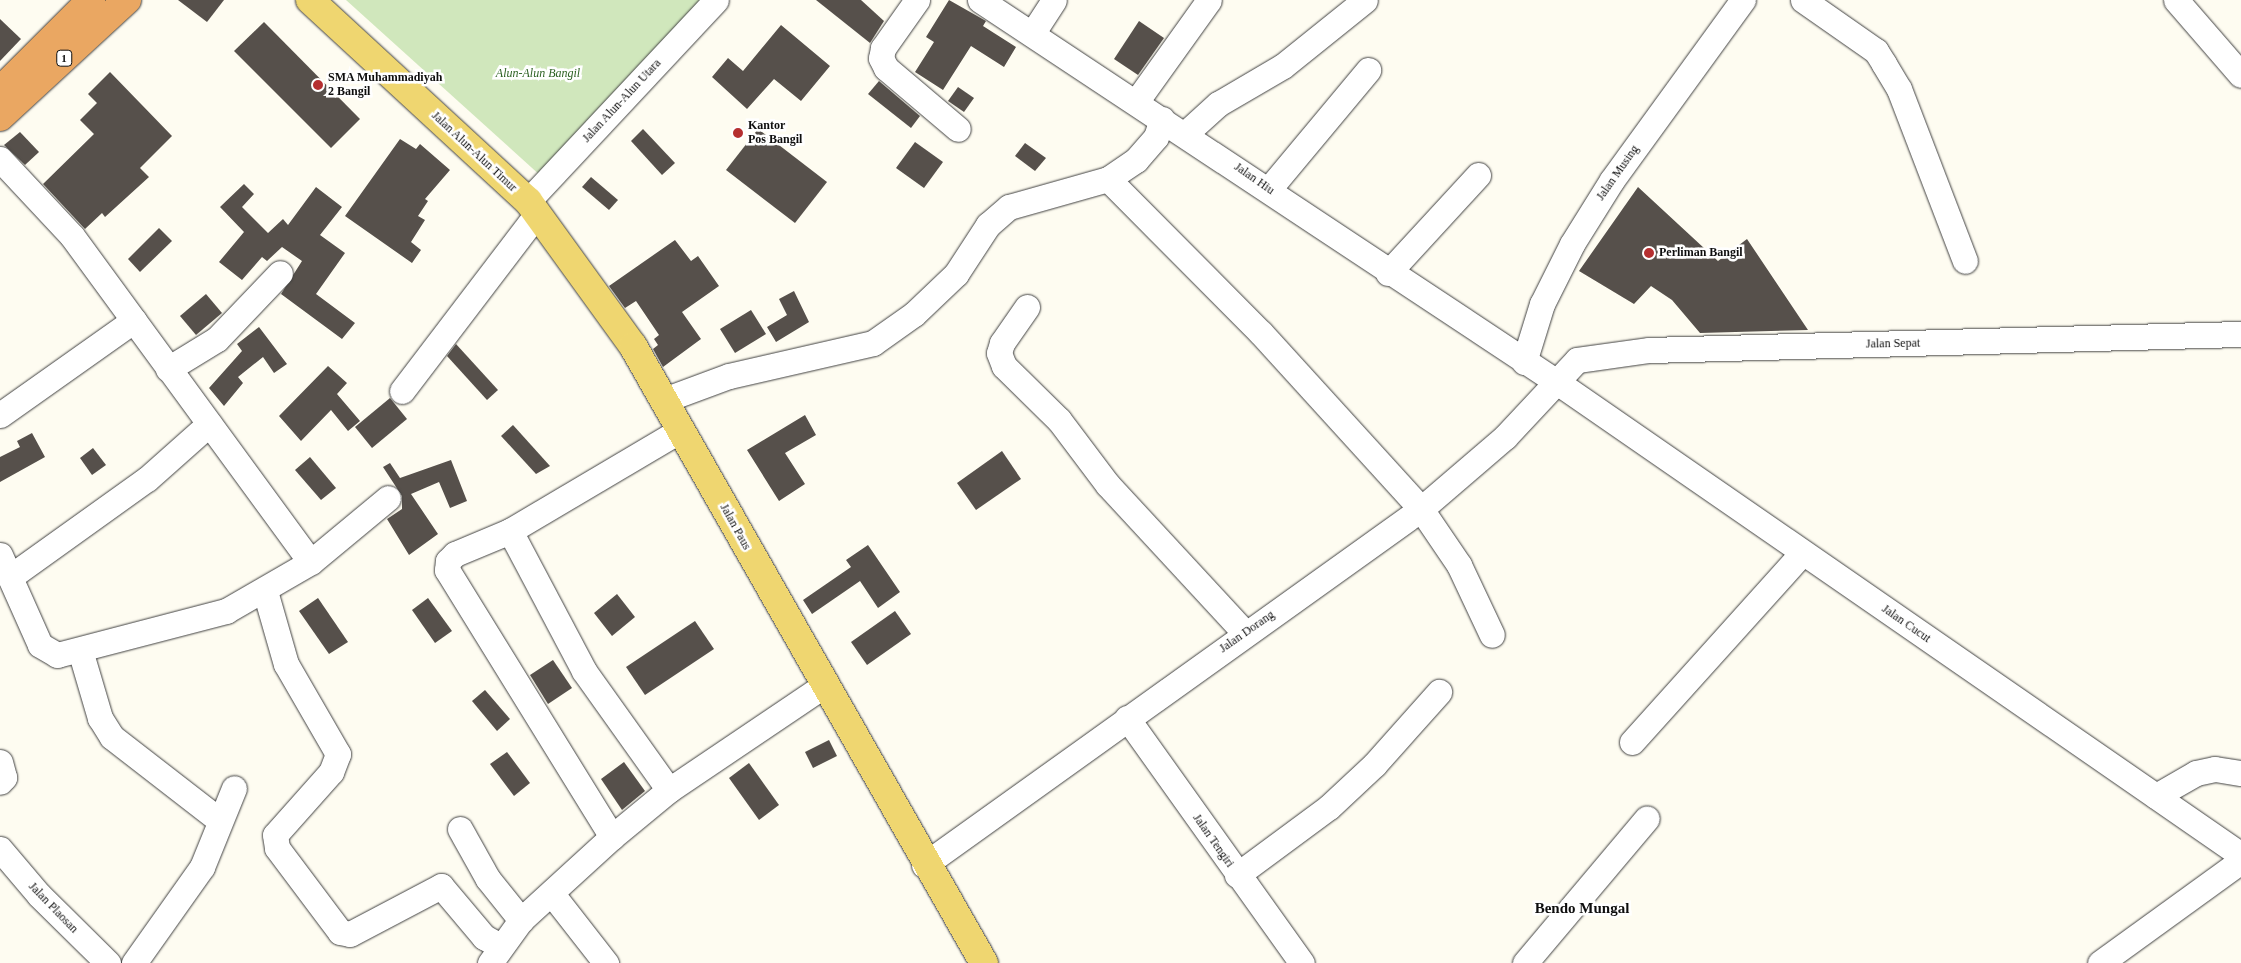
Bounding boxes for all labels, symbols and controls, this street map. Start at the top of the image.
road number: 1 [55,49,73,66]
street label: Jalan Alun-Alun Utara [579,56,665,146]
park label: Alun-Alun Bangil [496,67,580,81]
place label: SMA Muhammadiyah 2 Bangil [328,71,443,99]
marker: SMA Muhammadiyah 2 Bangil [312,79,324,91]
street label: Jalan Alun-Alun Timur [428,108,520,196]
place label: Kantor Pos Bangil [748,119,802,147]
marker: Kantor Pos Bangil [732,127,744,139]
street label: Jalan Musing [1594,143,1642,203]
street label: Jalan Hiu [1231,160,1277,198]
place label: Perliman Bangil [1659,246,1743,260]
marker: Perliman Bangil [1643,247,1655,259]
street label: Jalan Sepat [1866,336,1920,352]
street label: Jalan Paus [717,502,753,552]
street label: Jalan Cucut [1879,602,1933,646]
street label: Jalan Dorang [1217,608,1277,656]
street label: Jalan Tengiri [1189,811,1237,871]
street label: Jalan Plaosan [25,880,81,936]
district label: Bendo Mungal [1535,900,1629,918]

